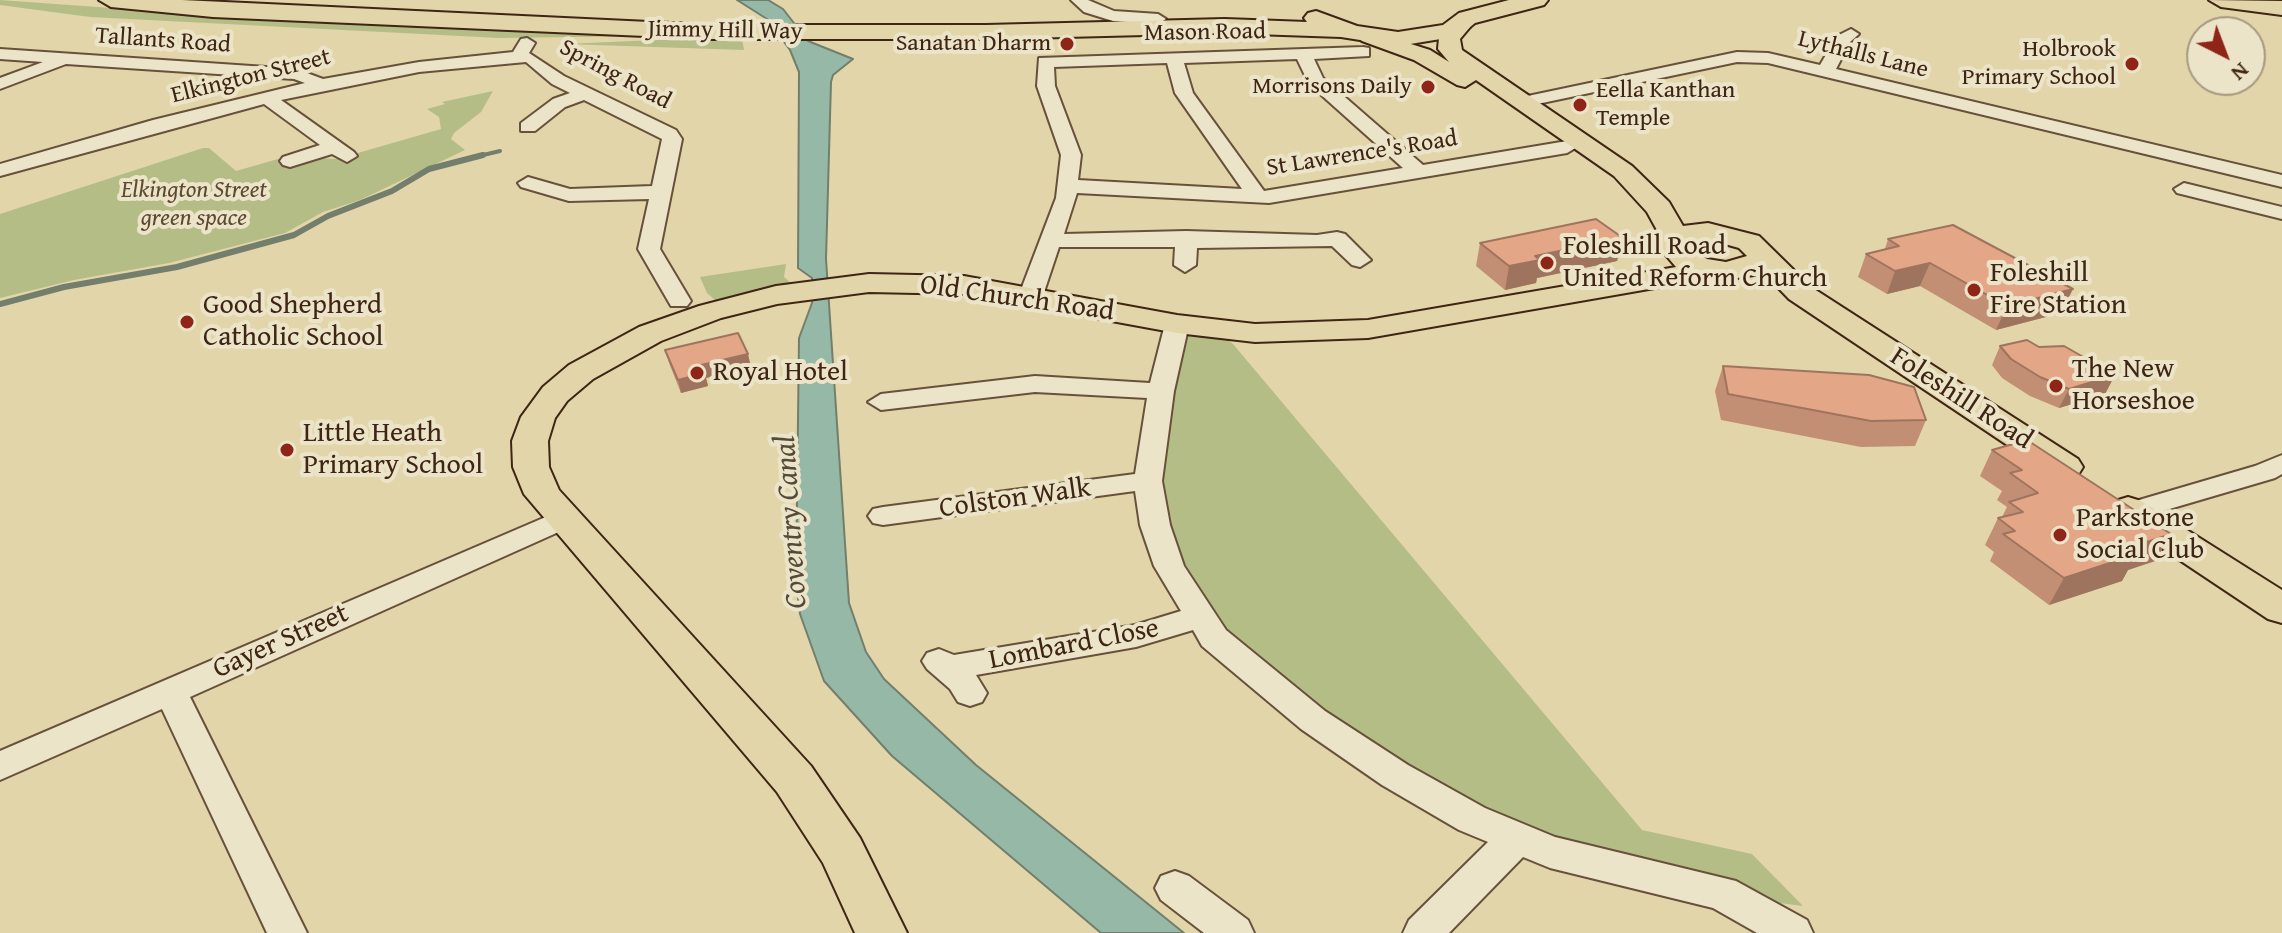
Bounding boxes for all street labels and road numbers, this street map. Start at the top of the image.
street label: Jimmy Hill Way [647,15,803,47]
street label: Mason Road [1144,18,1266,48]
street label: Tallants Road [94,22,232,60]
street label: Lythalls Lane [1795,25,1931,85]
street label: Spring Road [554,34,676,116]
street label: Elkington Street [168,43,334,111]
street label: St Lawrence's Road [1265,125,1459,183]
street label: Old Church Road [918,269,1116,329]
street label: Foleshill Road [1883,341,2039,457]
street label: Colston Walk [937,472,1093,526]
street label: Gayer Street [208,597,354,687]
street label: Lombard Close [986,612,1162,678]

